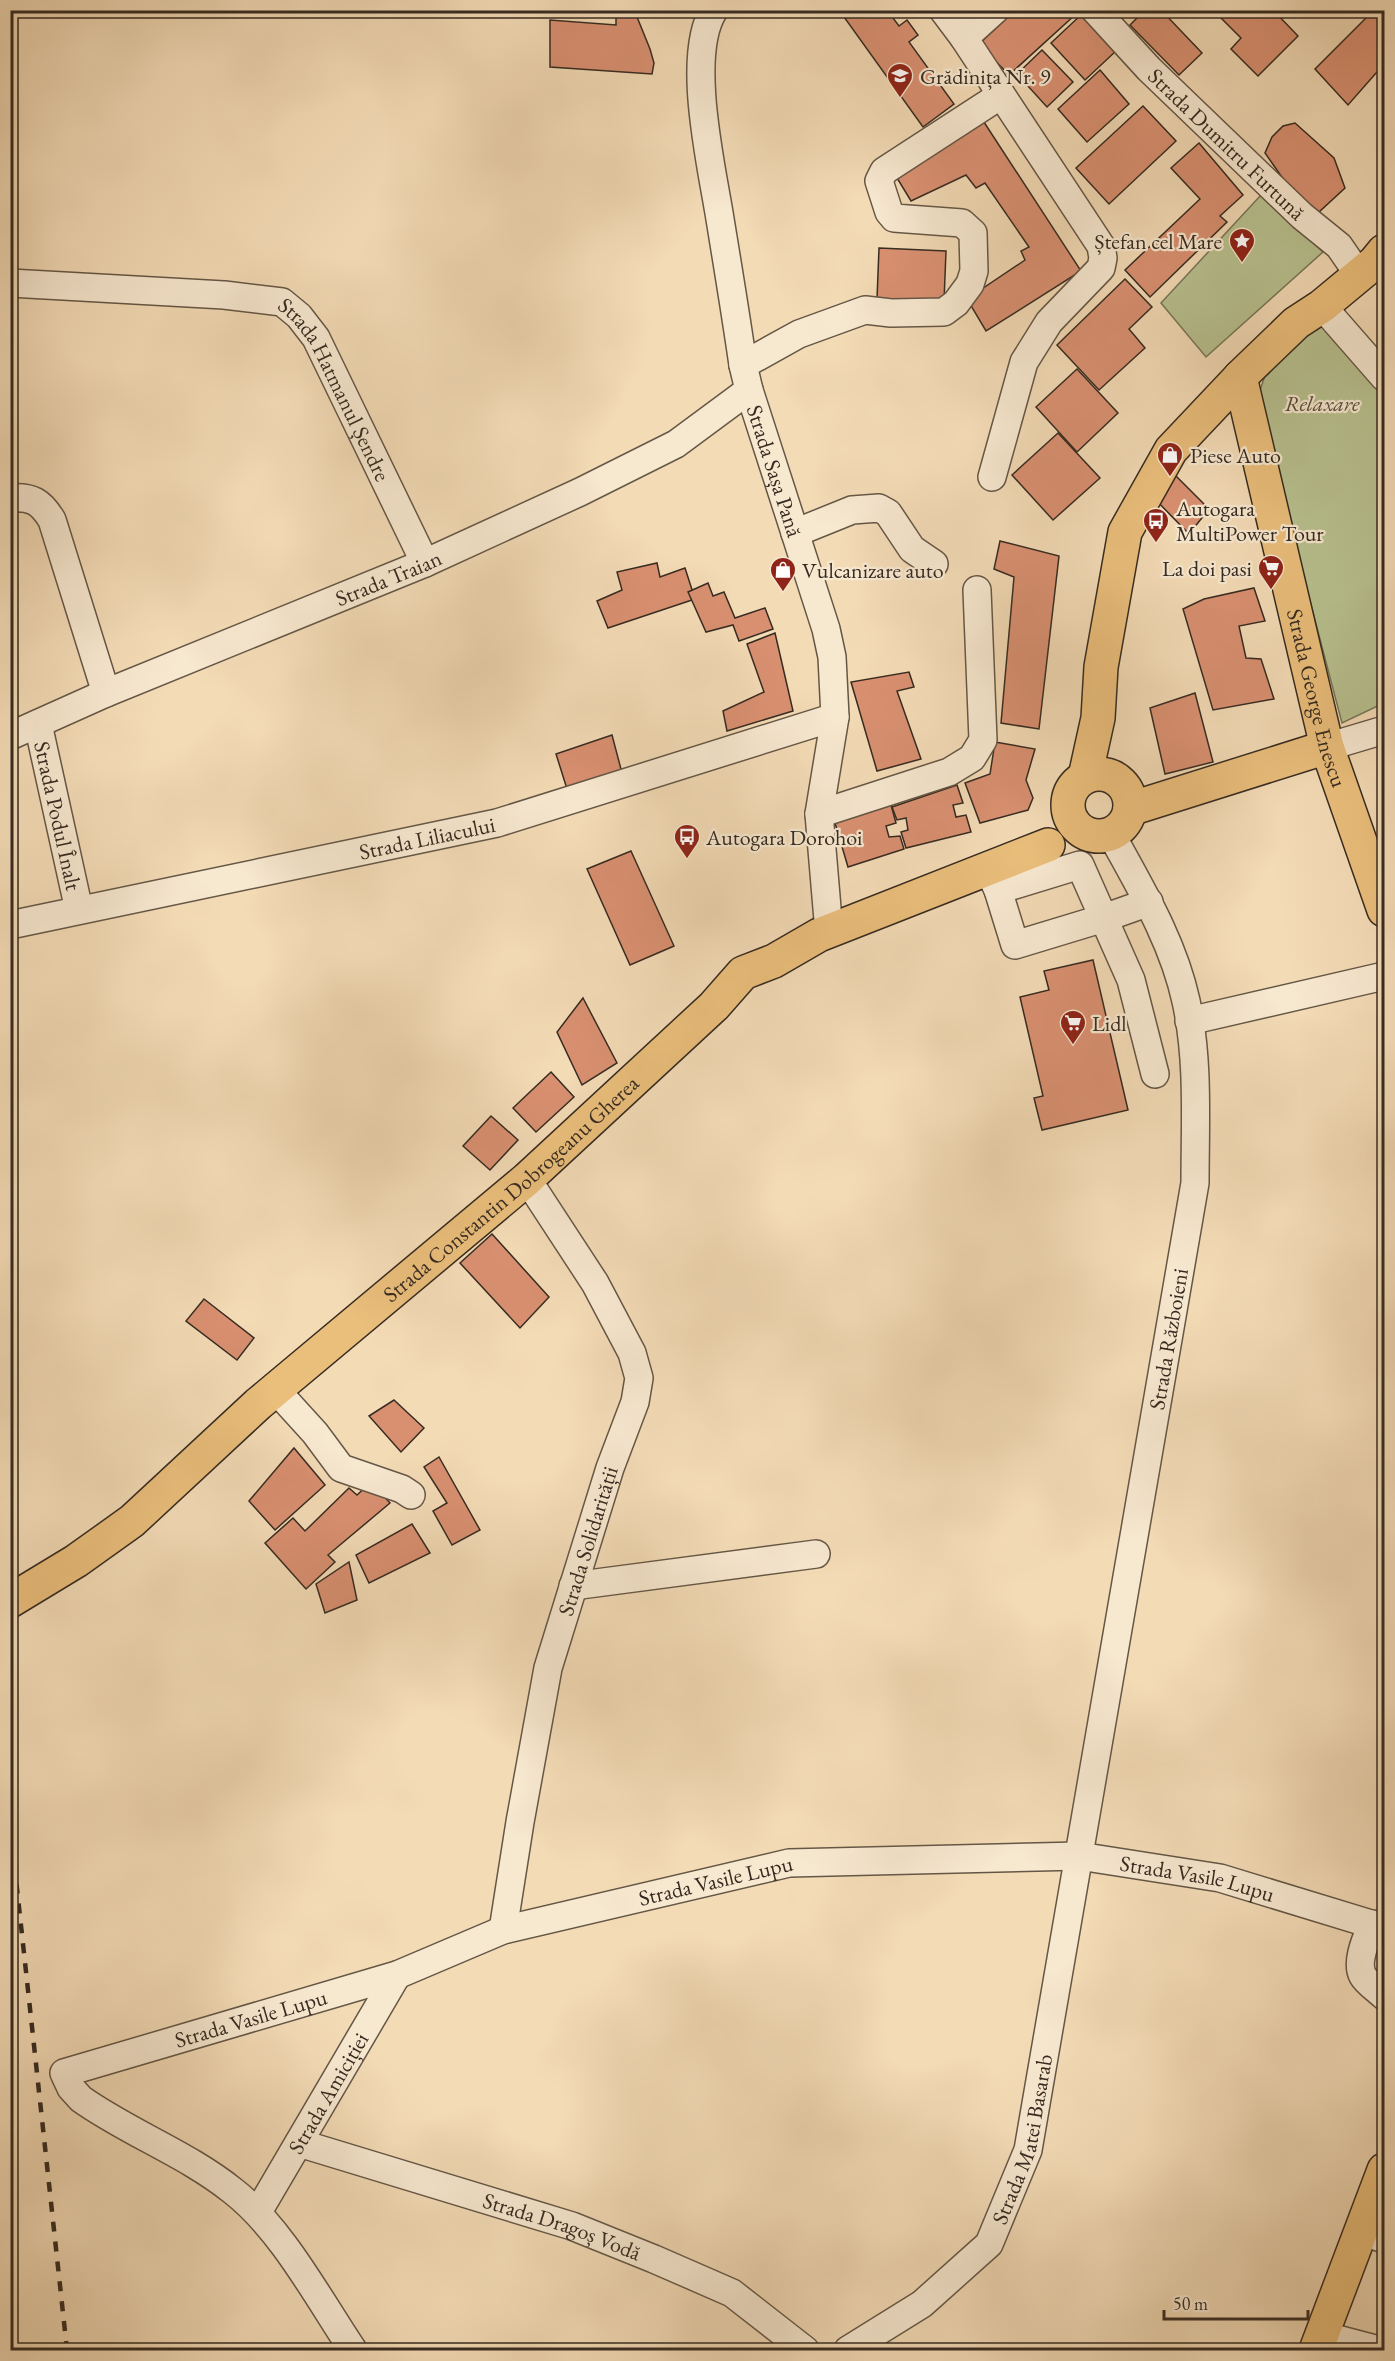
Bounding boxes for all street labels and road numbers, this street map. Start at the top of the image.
street label: Strada Dumitru Furtună [1142,61,1312,226]
street label: Strada Hatmanul Șendre [272,290,398,486]
street label: Strada Sașa Pană [740,401,810,541]
street label: Strada Traian [331,543,446,613]
street label: Strada George Enescu [1280,606,1355,791]
street label: Strada Podul Înalt [28,738,89,893]
street label: Strada Liliacului [356,809,498,866]
street label: Strada Constantin Dobrogeanu Gherea [376,1068,645,1308]
street label: Strada Războieni [1142,1266,1195,1412]
street label: Strada Solidarității [551,1462,624,1619]
street label: Strada Vasile Lupu [636,1848,796,1912]
street label: Strada Vasile Lupu [1118,1848,1279,1908]
street label: Strada Vasile Lupu [171,1982,331,2054]
street label: Strada Amiciției [281,2027,375,2159]
street label: Strada Matei Basarab [984,2052,1059,2228]
street label: Strada Dragoș Vodă [480,2185,646,2267]

